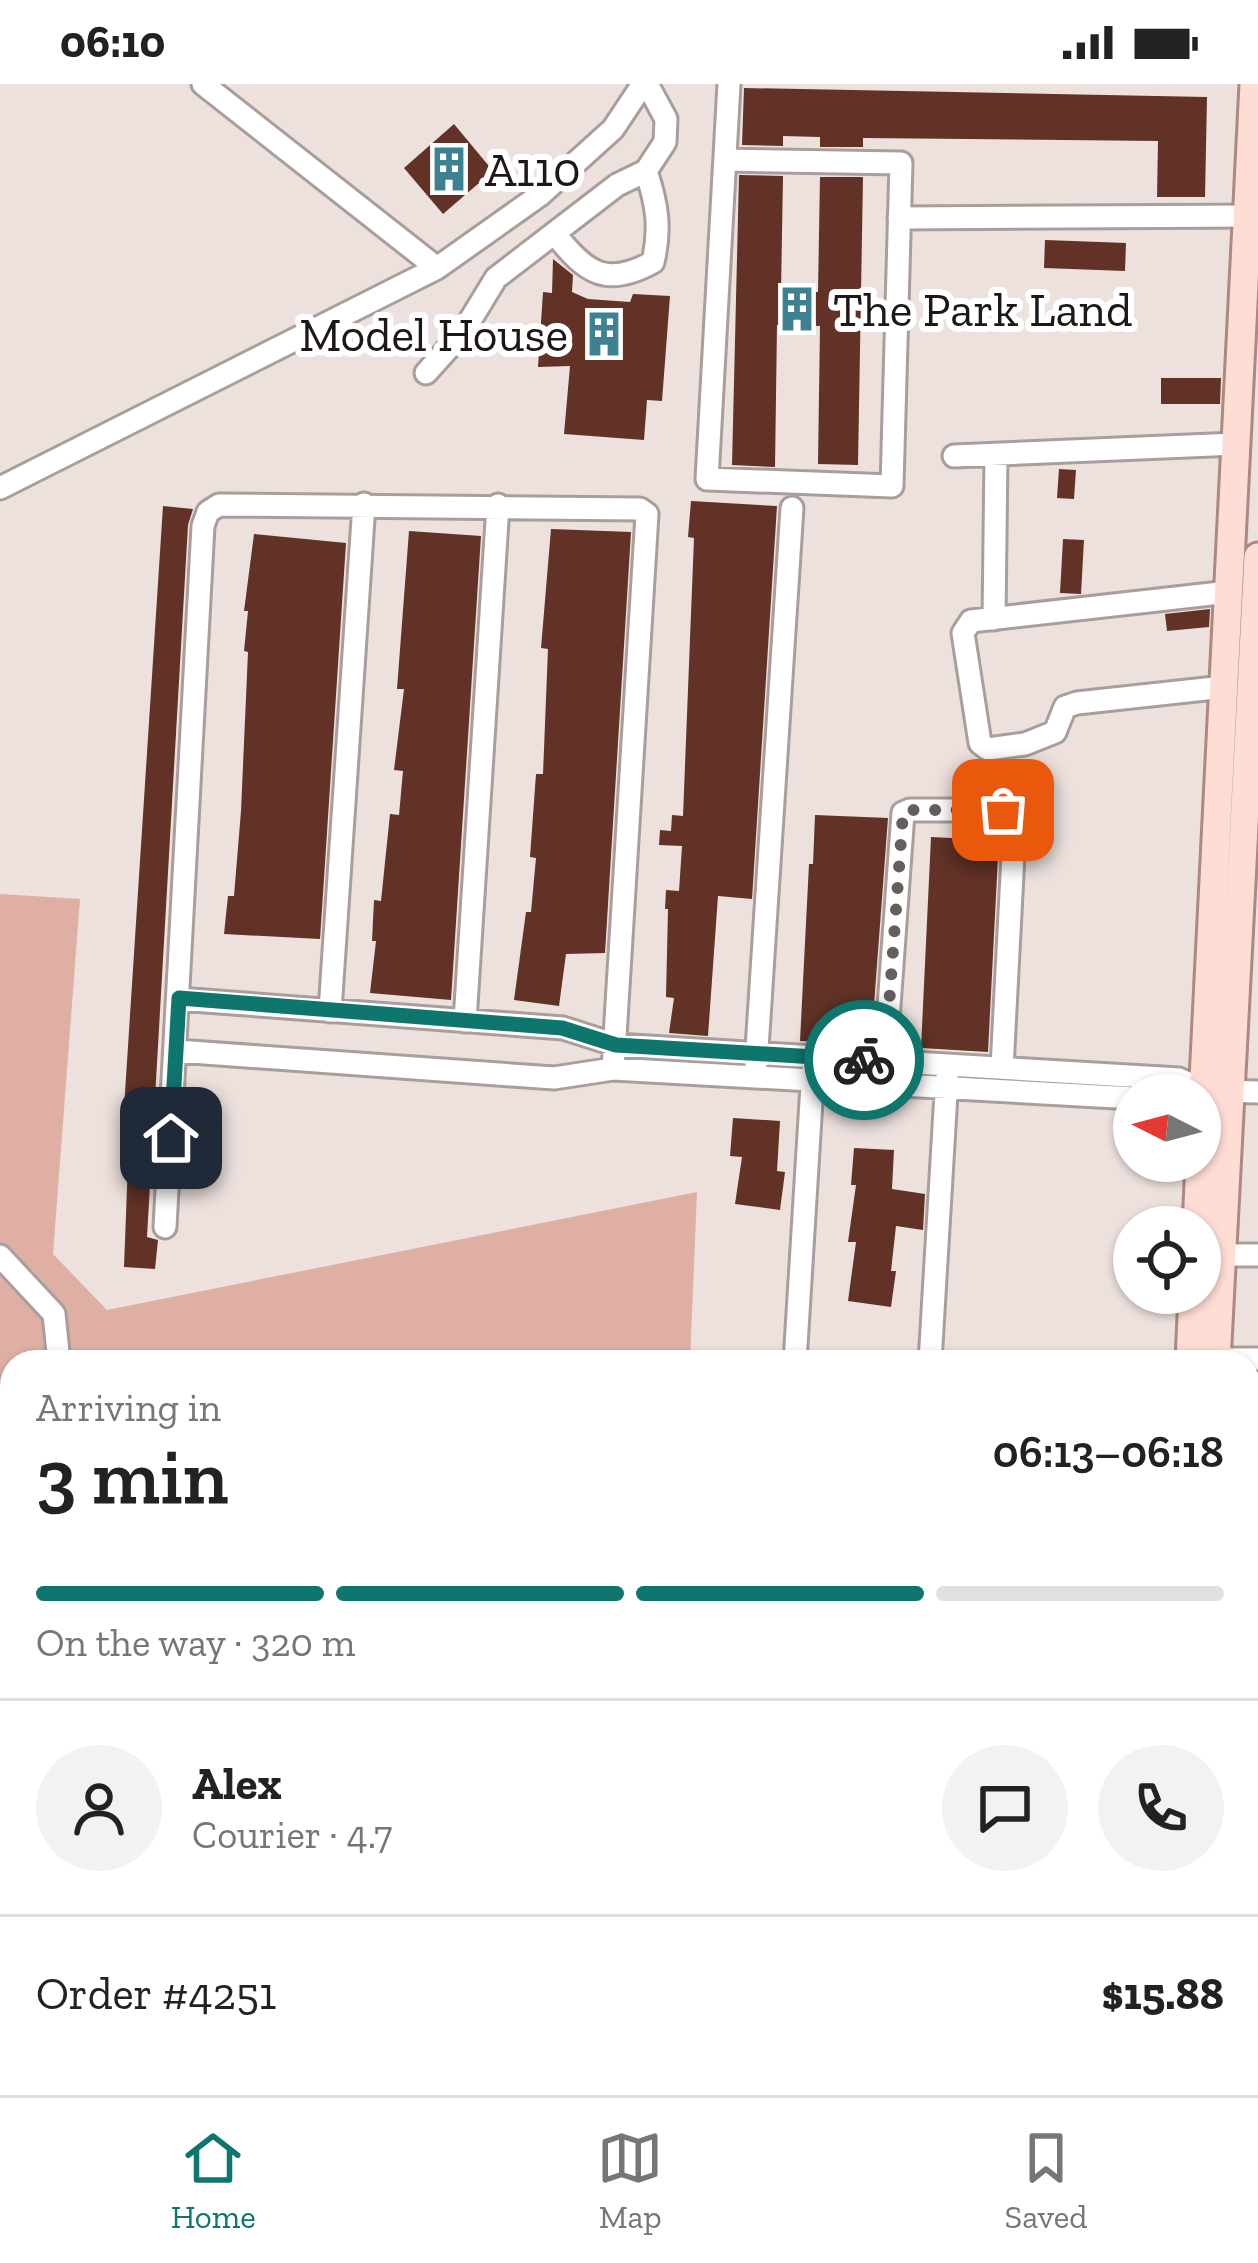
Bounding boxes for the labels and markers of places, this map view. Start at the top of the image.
place label: A110 [485,141,581,198]
building icon: A110 [424,144,474,194]
place label: The Park Land [833,281,1132,338]
building icon: The Park Land [772,284,822,334]
place label: Model House [299,306,568,363]
building icon: Model House [579,309,629,359]
pin [952,759,1054,861]
pin [120,1087,222,1189]

